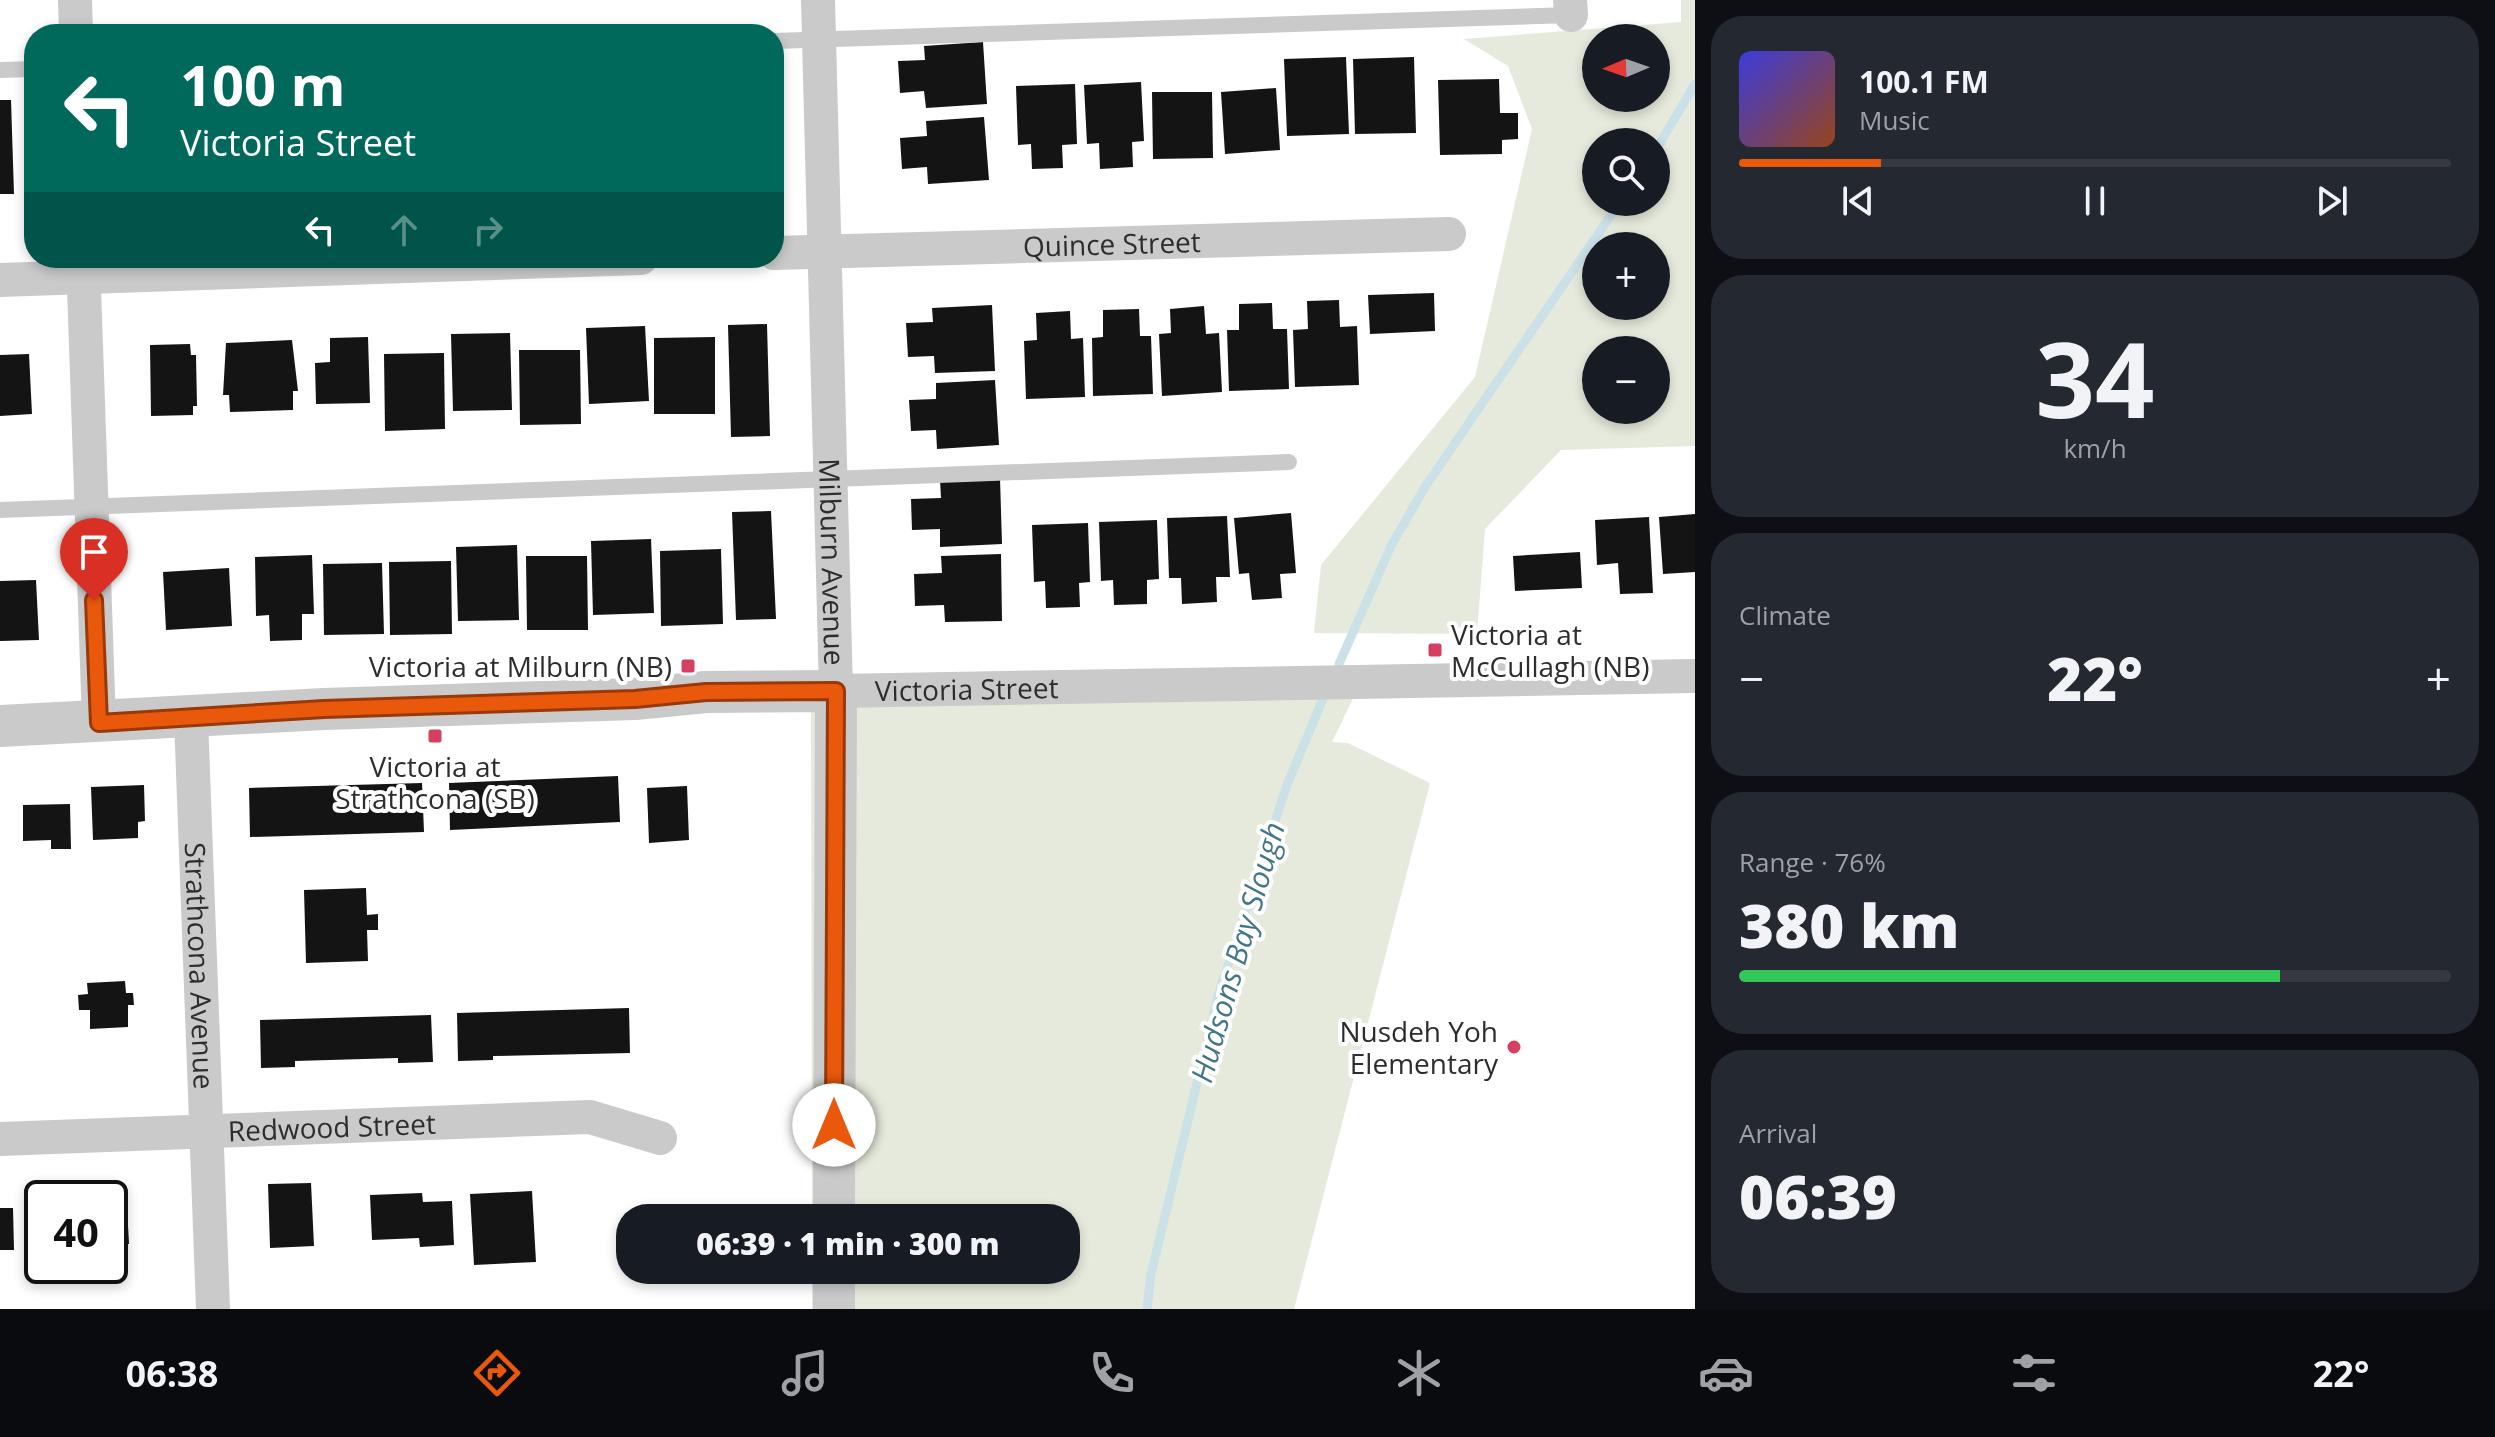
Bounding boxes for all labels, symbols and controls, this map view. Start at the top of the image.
north arrow [1582,24,1670,112]
map controls [1582,24,1670,424]
text: 100 m [180,46,346,122]
icon: left [48,56,152,160]
text: 100.1 FM [1859,61,1989,102]
text: Music [1859,102,1930,138]
text: Victoria Street [180,118,416,167]
button: search [1582,128,1670,216]
icon: previous [1836,179,1880,223]
icon: pause [2073,179,2117,223]
icon: next [2310,179,2354,223]
icon: left [298,208,342,252]
icon: ahead [382,208,426,252]
icon: right [466,208,510,252]
street label: Quince Street [1022,222,1201,265]
button: + [1582,232,1670,320]
text: 34 [2036,307,2154,448]
button: − [1582,336,1670,424]
text: km/h [2063,430,2127,466]
street label: Milburn Avenue [811,458,854,666]
pin [60,518,128,600]
icon: arrive [72,530,116,574]
text: Climate [1739,597,1831,633]
place label: Victoria at McCullagh (NB) [1451,615,1649,685]
text: 22° [2047,637,2143,719]
marker: Victoria at McCullagh (NB) [1426,641,1444,659]
place label: Victoria at Milburn (NB) [369,647,672,685]
text: − [1739,648,1764,708]
text: + [2426,648,2451,708]
marker: Victoria at Milburn (NB) [679,657,697,675]
street label: Victoria Street [875,668,1059,709]
marker: Victoria at Strathcona (SB) [426,727,444,745]
place label: Victoria at Strathcona (SB) [335,747,535,817]
water label: Hudsons Bay Slough [1180,817,1294,1087]
street label: Strathcona Avenue [177,842,224,1090]
text: Range · 76% [1739,844,1886,880]
text: 380 km [1739,884,1960,966]
place label: Nusdeh Yoh Elementary [1339,1012,1499,1082]
marker: Nusdeh Yoh Elementary [1505,1038,1523,1056]
position arrow [792,1083,876,1167]
street label: Redwood Street [227,1104,437,1149]
text: Arrival [1739,1115,1817,1151]
text: 06:39 [1739,1155,1897,1237]
speed limit sign: 40 [24,1180,128,1284]
text: 06:39 · 1 min · 300 m [696,1223,1000,1264]
icon: directions [469,1345,525,1401]
icon: music [777,1345,833,1401]
icon: phone [1084,1345,1140,1401]
icon: climate [1391,1345,1447,1401]
icon: car [1698,1345,1754,1401]
icon: filters [2006,1345,2062,1401]
text: 06:38 [126,1349,218,1398]
text: 22° [2313,1349,2369,1398]

